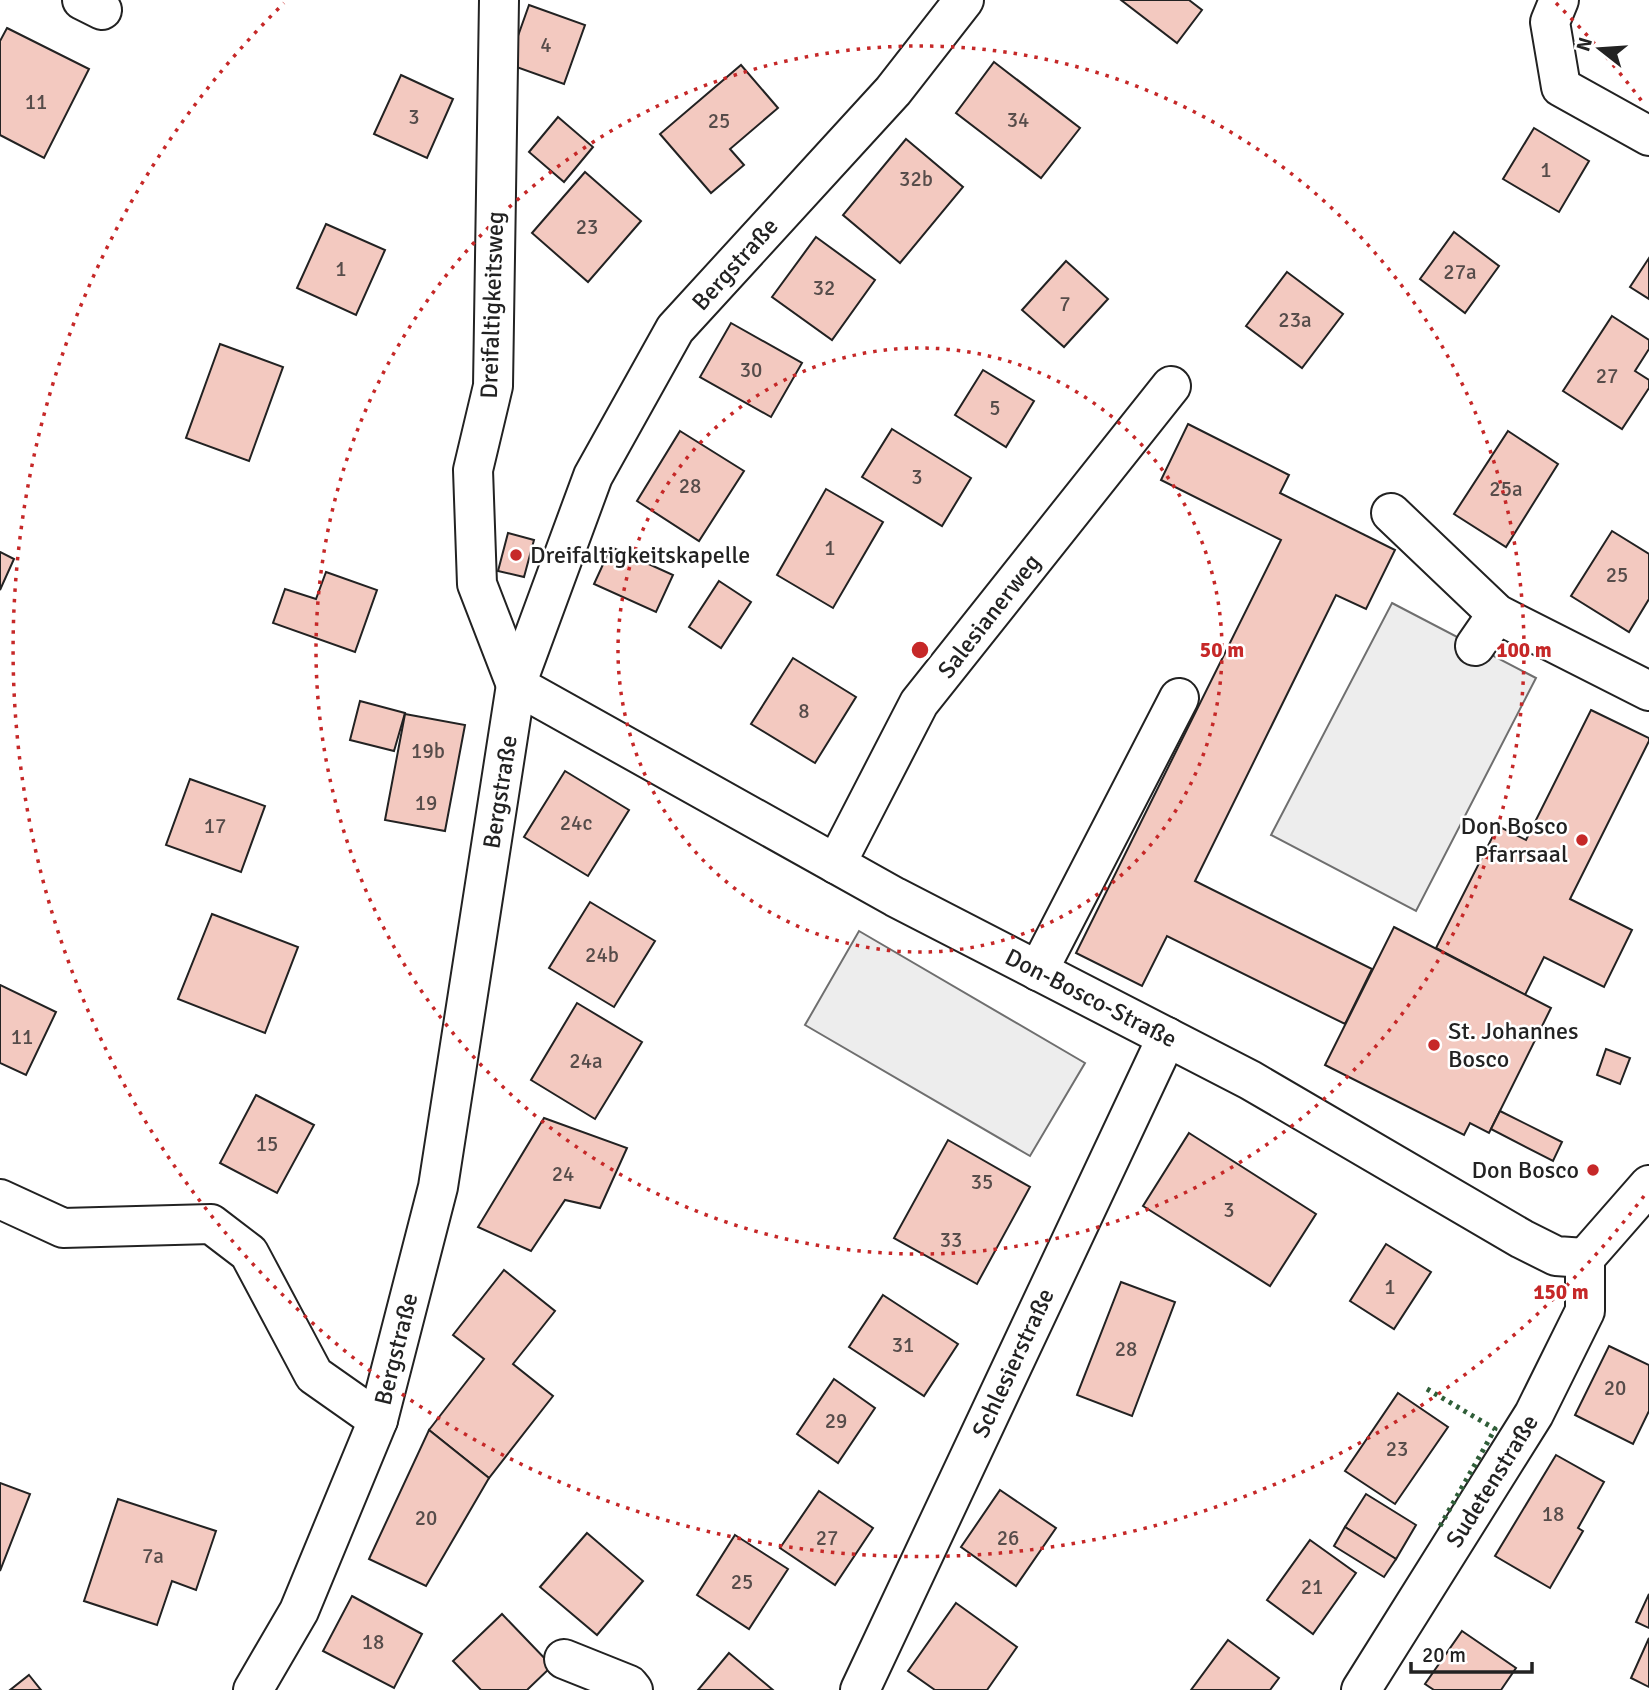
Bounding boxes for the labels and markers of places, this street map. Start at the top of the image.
place label: Dreifaltigkeitskapelle [530,540,750,570]
marker: Dreifaltigkeitskapelle [508,547,524,563]
centre of rings [908,638,932,662]
place label: Don Bosco Pfarrsaal [1460,811,1568,869]
marker: Don Bosco Pfarrsaal [1574,832,1590,848]
place label: St. Johannes Bosco [1448,1016,1579,1074]
marker: St. Johannes Bosco [1426,1037,1442,1053]
place label: Don Bosco [1471,1155,1579,1185]
marker: Don Bosco [1585,1162,1601,1178]

